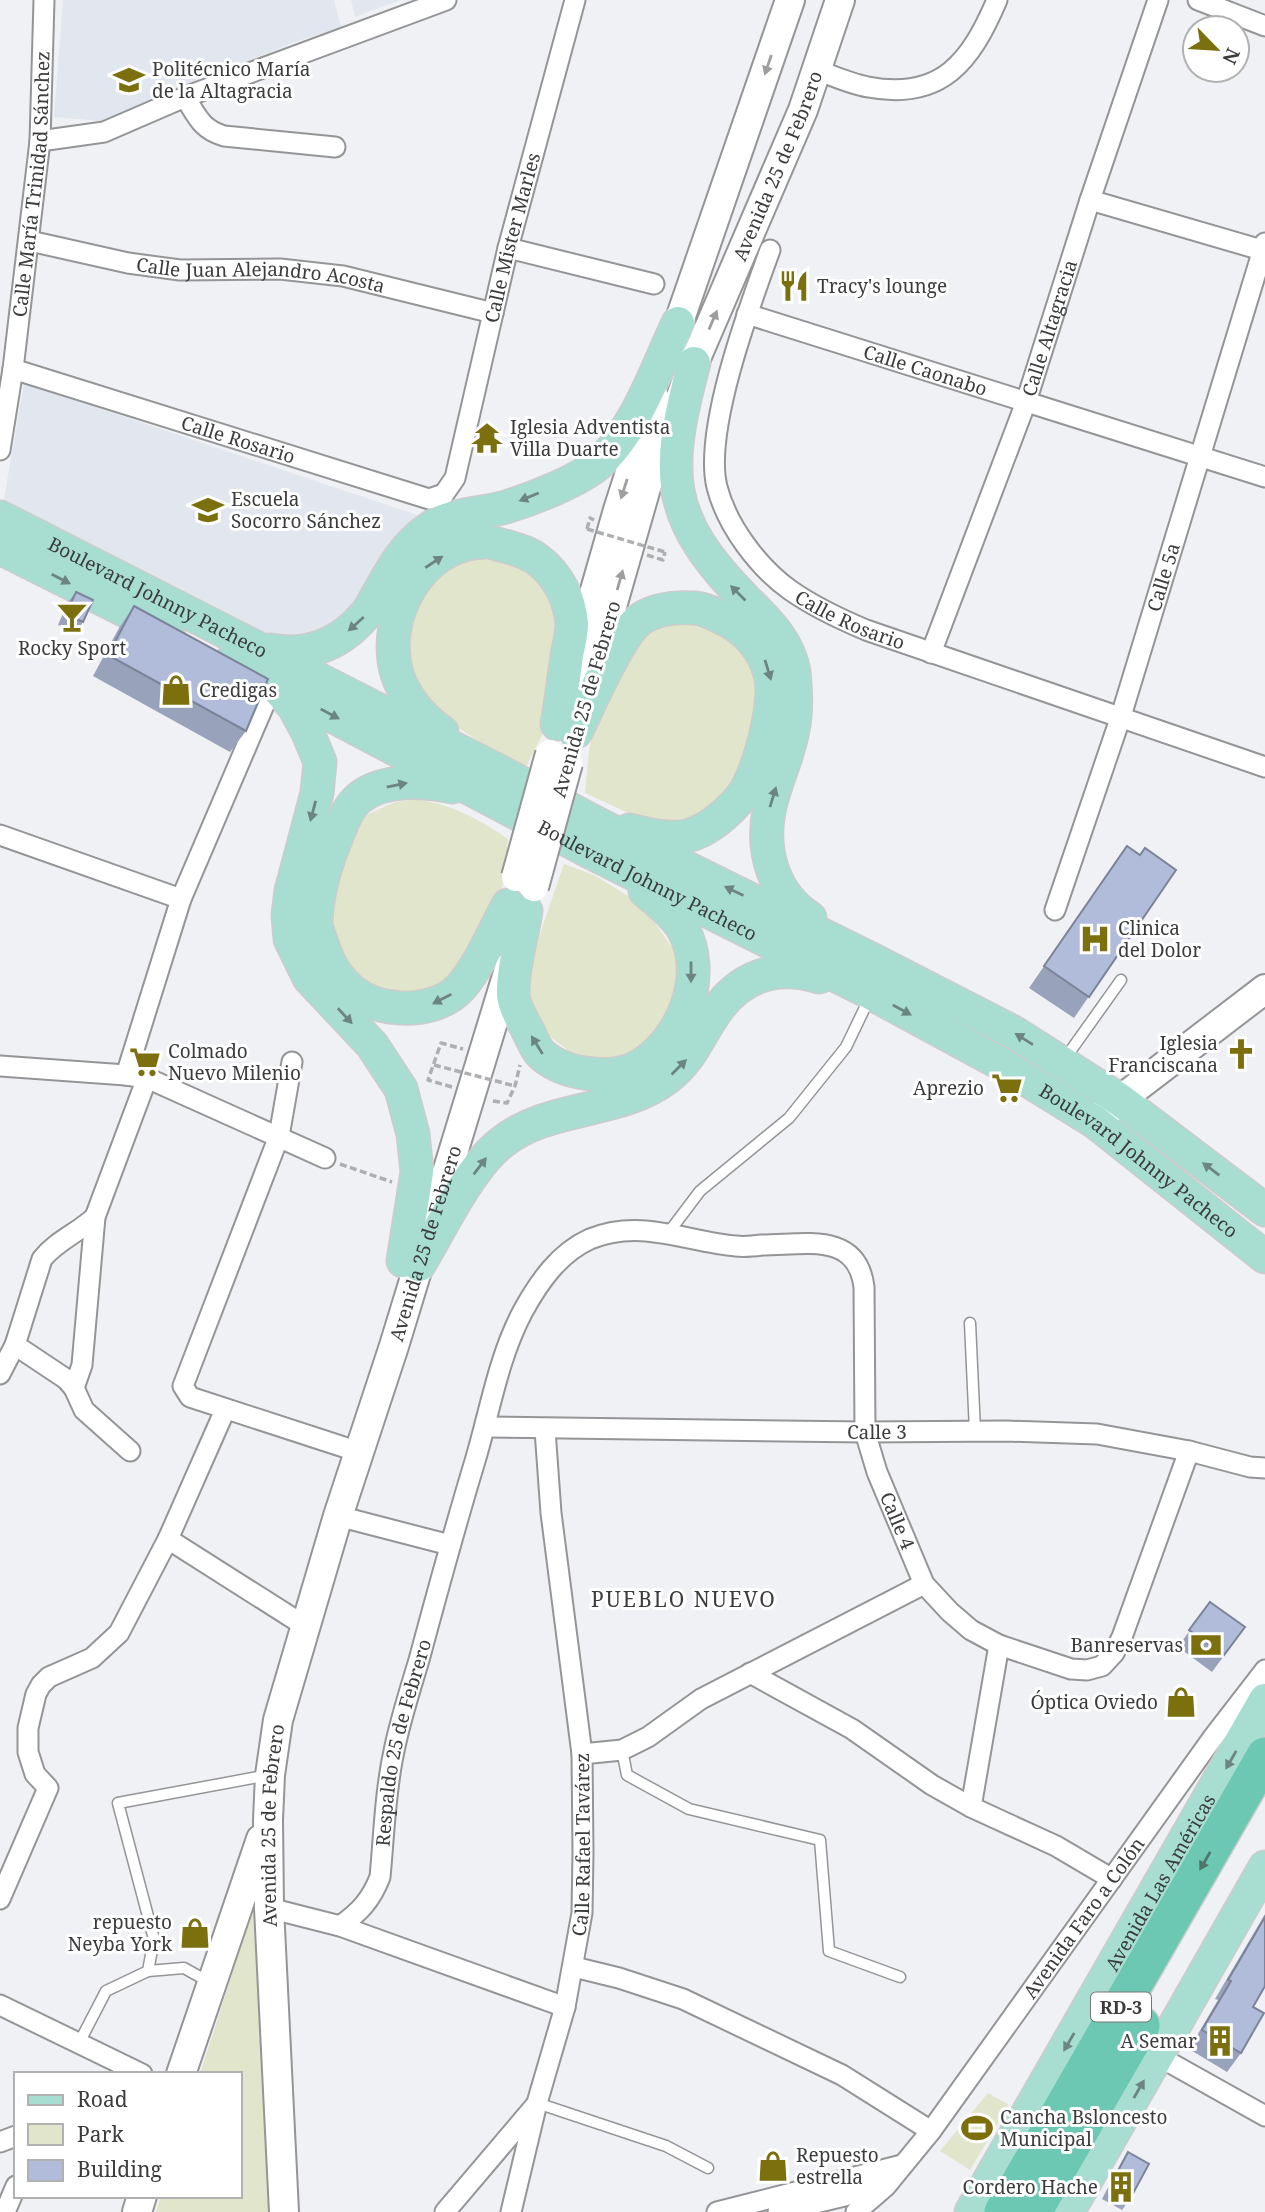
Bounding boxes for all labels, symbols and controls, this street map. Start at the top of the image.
north arrow [1181,14,1251,84]
text: N [1216,44,1246,68]
street label: Calle María Trinidad Sánchez [6,51,56,319]
one-way arrow [762,54,773,75]
place label: Politécnico María de la Altagracia [152,56,310,104]
school or university icon: Politécnico María de la Altagracia [112,63,146,97]
street label: Avenida 25 de Febrero [727,68,828,265]
street label: Calle Mister Marles [478,150,546,325]
street label: Calle Juan Alejandro Acosta [135,251,388,299]
street label: Calle Altagracia [1016,257,1083,399]
restaurant icon: Tracy's lounge [777,269,811,303]
place label: Tracy's lounge [817,273,947,299]
one-way arrow [707,310,719,330]
street label: Calle Caonabo [860,338,990,402]
street label: Calle Rosario [178,409,298,469]
place label: Iglesia Adventista Villa Duarte [510,414,670,462]
temple icon: Iglesia Adventista Villa Duarte [470,421,504,455]
one-way arrow [619,479,629,500]
place label: Escuela Socorro Sánchez [231,486,381,534]
one-way arrow [519,492,540,503]
school or university icon: Escuela Socorro Sánchez [191,493,225,527]
street label: Boulevard Johnny Pacheco [44,531,272,664]
street label: Calle 5a [1141,540,1186,615]
one-way arrow [424,556,443,569]
one-way arrow [615,569,625,590]
one-way arrow [51,573,71,584]
one-way arrow [730,584,747,601]
street label: Calle Rosario [790,584,908,655]
street label: Avenida 25 de Febrero [545,598,627,800]
bar icon: Rocky Sport [55,600,89,634]
one-way arrow [347,616,365,632]
place label: Rocky Sport [18,635,126,661]
one-way arrow [764,660,774,681]
shop icon: Credigas [159,673,193,707]
place label: Credigas [199,677,277,703]
one-way arrow [320,708,340,719]
one-way arrow [386,779,408,790]
one-way arrow [769,786,779,807]
one-way arrow [307,801,317,822]
street label: Boulevard Johnny Pacheco [533,814,761,947]
one-way arrow [724,885,744,897]
place label: Clinica del Dolor [1118,915,1201,963]
hospital icon: Clinica del Dolor [1078,922,1112,956]
one-way arrow [685,961,697,983]
one-way arrow [432,993,452,1004]
one-way arrow [892,1004,911,1016]
one-way arrow [336,1007,352,1024]
place label: Iglesia Franciscana [1108,1030,1218,1078]
one-way arrow [1015,1032,1034,1045]
one-way arrow [530,1035,543,1055]
church icon: Iglesia Franciscana [1224,1037,1258,1071]
place label: Colmado Nuevo Milenio [168,1038,301,1086]
supermarket icon: Colmado Nuevo Milenio [128,1045,162,1079]
one-way arrow [670,1059,687,1076]
supermarket icon: Aprezio [990,1071,1024,1105]
place label: Aprezio [913,1075,984,1101]
street label: Boulevard Johnny Pacheco [1034,1078,1243,1244]
street label: Avenida 25 de Febrero [383,1142,467,1344]
one-way arrow [472,1157,487,1175]
one-way arrow [1202,1161,1220,1176]
street label: Calle 3 [847,1419,907,1445]
street label: Calle 4 [874,1488,921,1554]
district label: PUEBLO NUEVO [591,1585,777,1613]
bank icon: Banreservas [1189,1628,1223,1662]
place label: Banreservas [1071,1632,1183,1658]
street label: Respaldo 25 de Febrero [370,1636,437,1847]
shop icon: Óptica Oviedo [1164,1685,1198,1719]
place label: Óptica Oviedo [1031,1689,1158,1715]
street label: Avenida 25 de Febrero [255,1722,290,1928]
one-way arrow [1225,1750,1237,1769]
street label: Calle Rafael Tavárez [565,1753,596,1938]
street label: Avenida Las Américas [1099,1789,1221,1976]
street label: Avenida Faro a Colón [1017,1832,1150,2004]
one-way arrow [1200,1851,1212,1871]
place label: repuesto Neyba York [68,1909,173,1957]
shop icon: repuesto Neyba York [178,1916,212,1950]
road number: RD-3 [1091,1993,1151,2022]
building icon: A Semar [1203,2024,1237,2058]
place label: A Semar [1121,2028,1197,2054]
one-way arrow [1063,2032,1075,2051]
legend [14,2072,242,2198]
one-way arrow [1133,2080,1145,2099]
text: Road [77,2085,128,2113]
place label: Cancha Bsloncesto Municipal [1000,2104,1168,2152]
sports icon: Cancha Bsloncesto Municipal [960,2111,994,2145]
text: Park [77,2120,124,2148]
place label: Repuesto estrella [796,2142,879,2190]
shop icon: Repuesto estrella [756,2149,790,2183]
text: Building [77,2155,162,2183]
building icon: Cordero Hache [1104,2170,1138,2204]
place label: Cordero Hache [962,2174,1098,2200]

